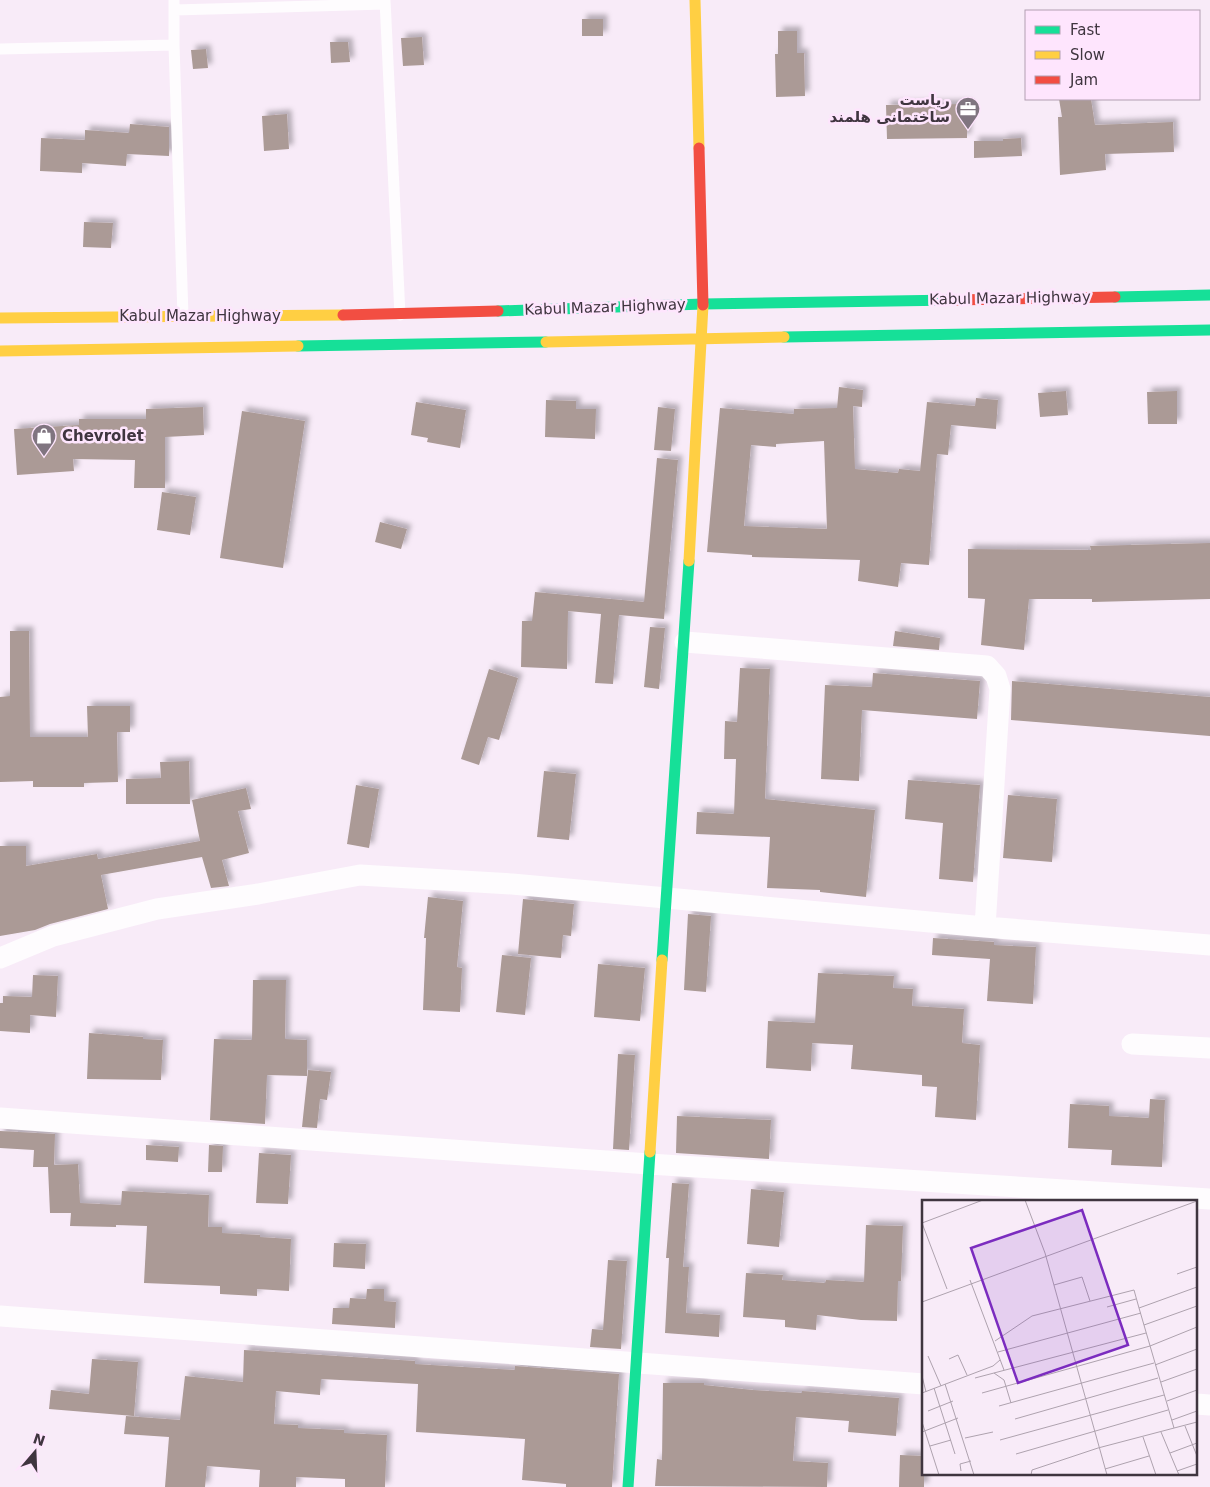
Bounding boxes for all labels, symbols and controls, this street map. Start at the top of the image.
legend [1025,10,1200,100]
text: Fast [1070,21,1100,39]
text: Slow [1070,46,1105,64]
text: Jam [1069,71,1098,89]
place label: ریاست ساختمانی هلمند [830,91,950,126]
office icon: ریاست ساختمانی هلمند [955,96,981,130]
street label: Kabul Mazar Highway [929,288,1091,308]
street label: Kabul Mazar Highway [524,295,686,319]
street label: Kabul Mazar Highway [119,307,281,325]
shop icon: Chevrolet [31,423,57,457]
place label: Chevrolet [62,427,144,445]
inset map [922,1200,1198,1474]
north arrow [10,1427,60,1477]
text: N [31,1430,47,1449]

